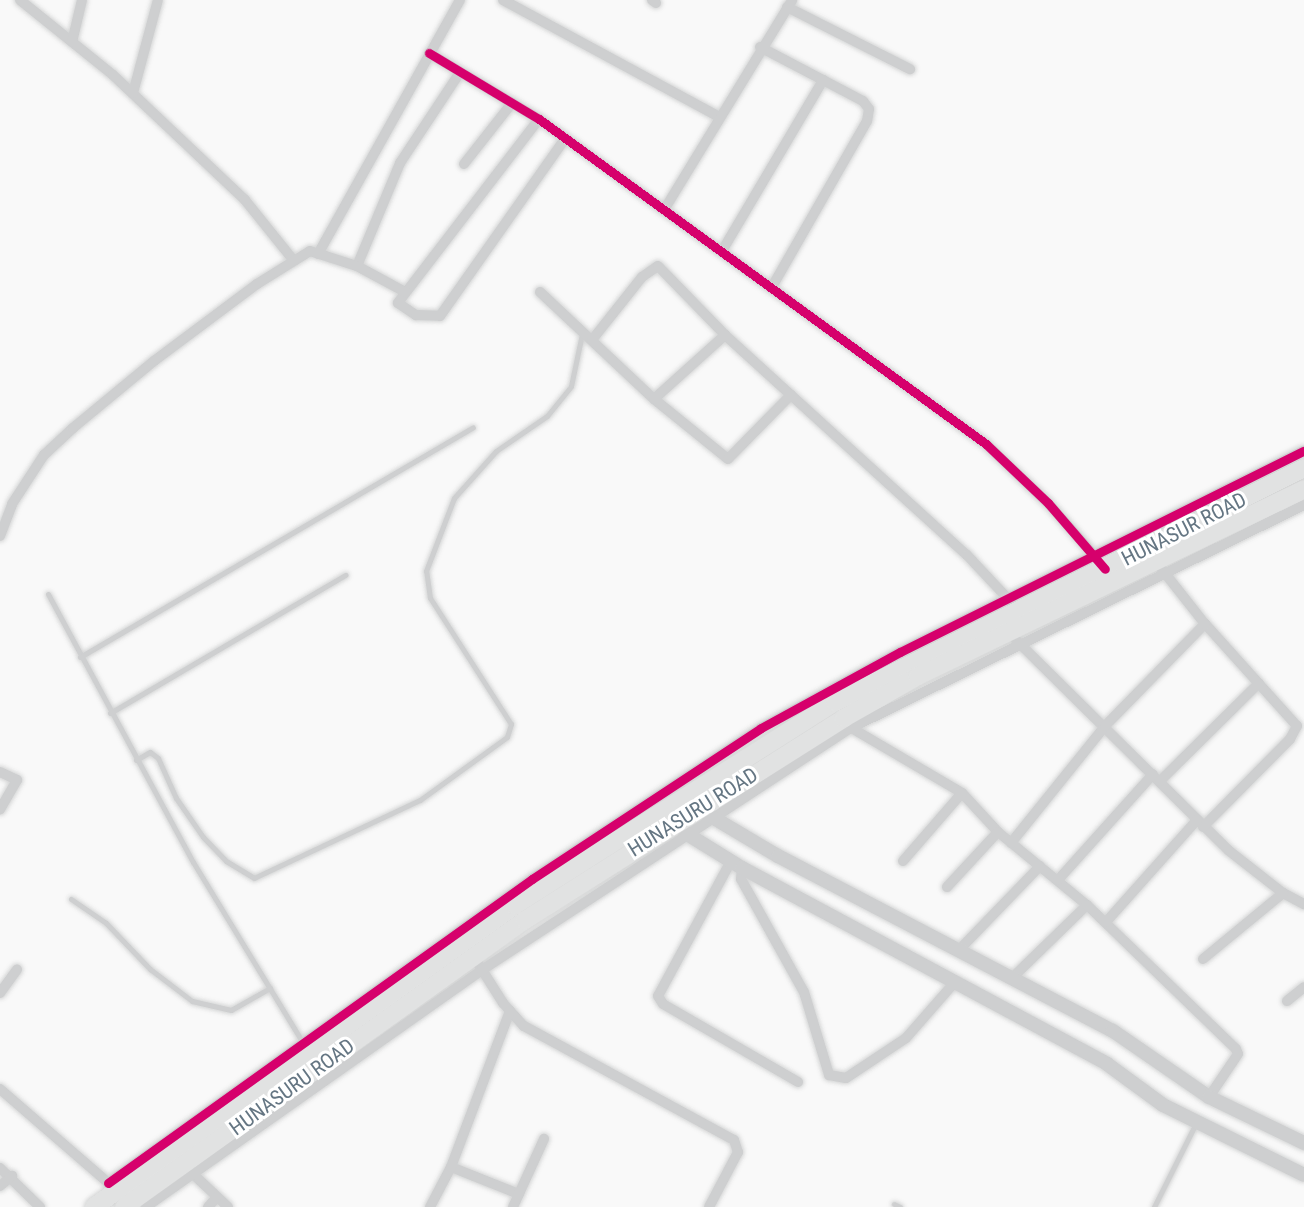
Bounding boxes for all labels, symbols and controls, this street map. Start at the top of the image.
street label: HUNASUR ROAD [1118,487,1250,571]
street label: HUNASURU ROAD [623,762,763,862]
street label: HUNASURU ROAD [225,1033,359,1141]

